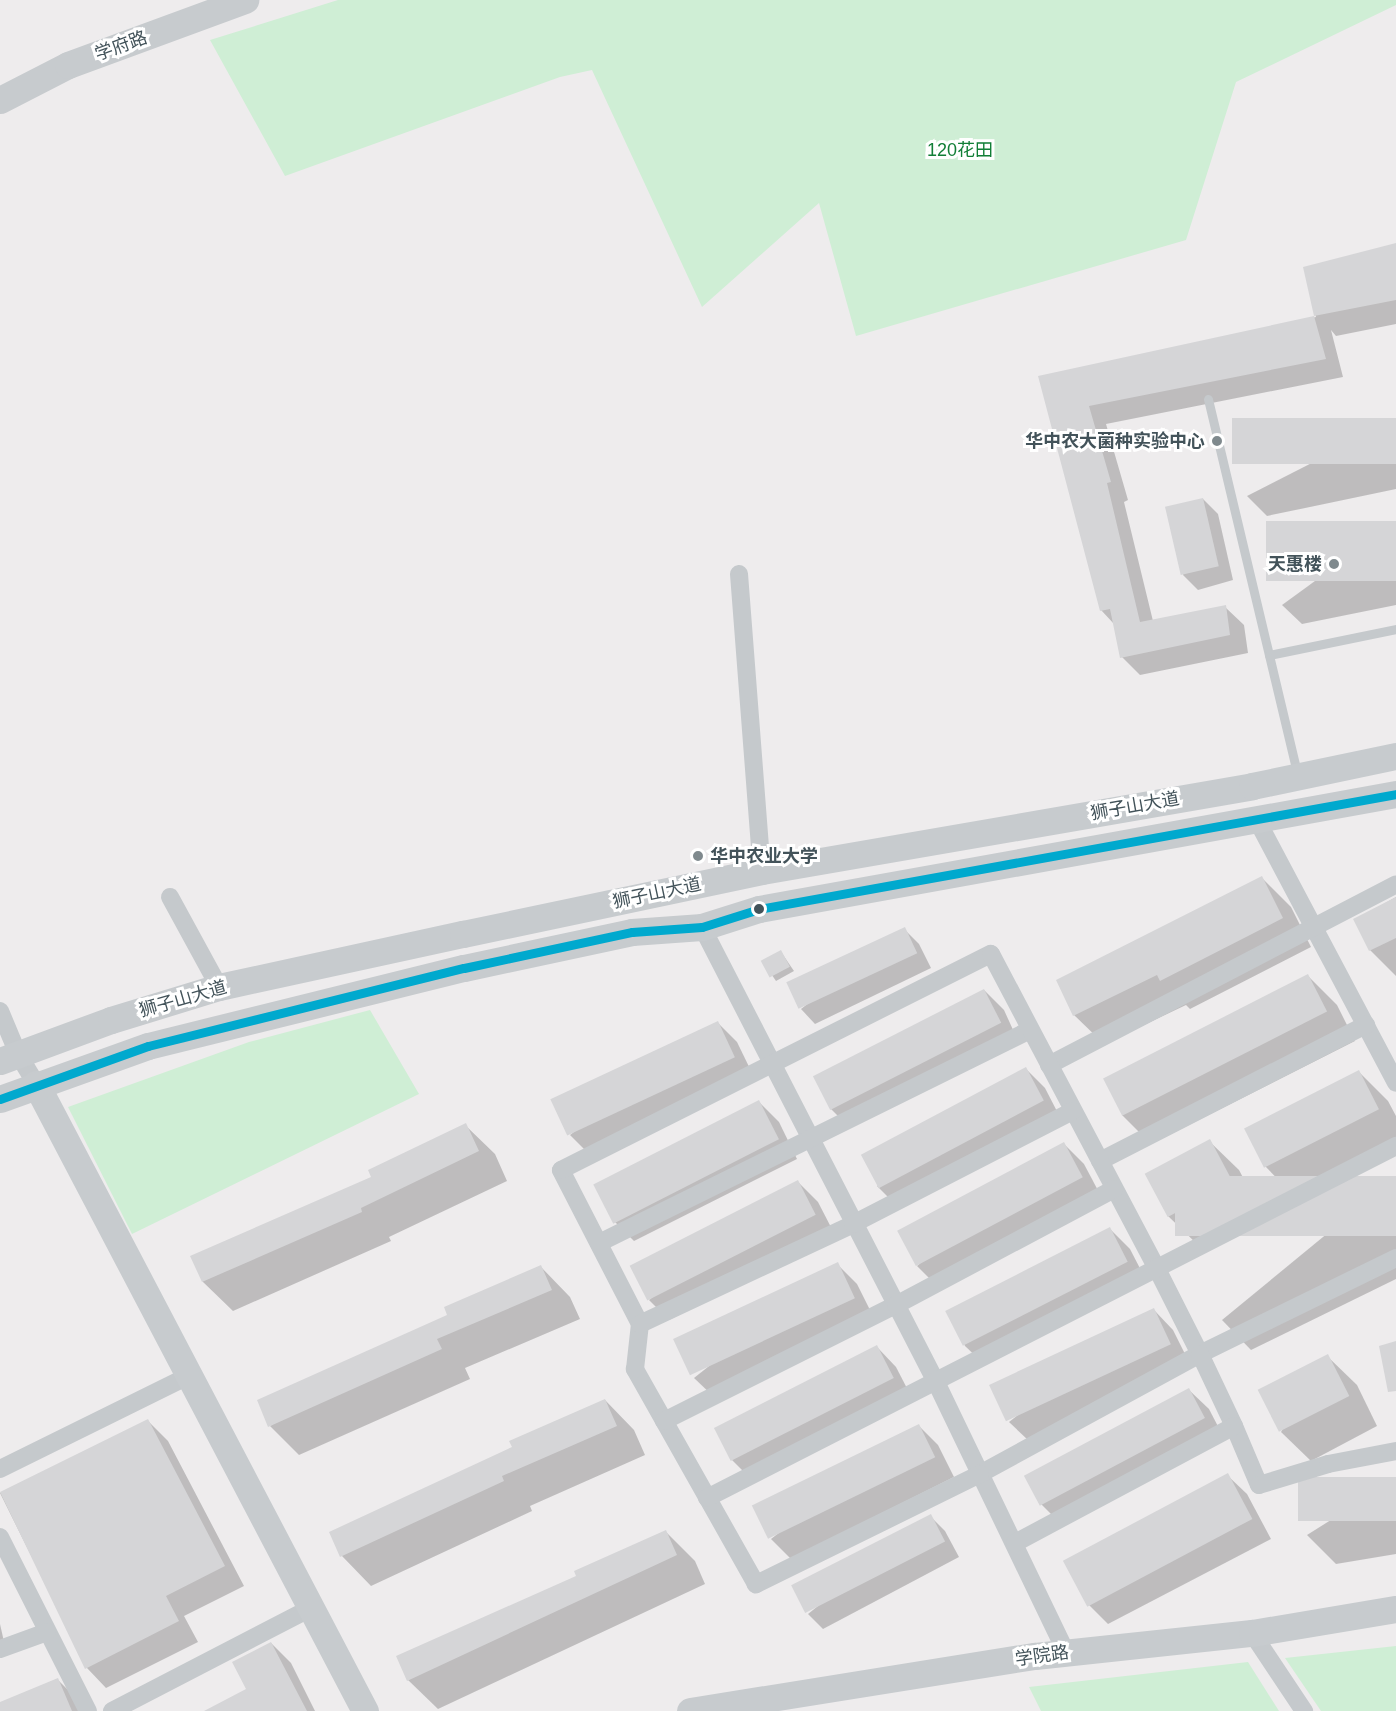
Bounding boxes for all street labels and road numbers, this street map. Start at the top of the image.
street label: 学府路 [92,27,150,65]
street label: 狮子山大道 [1089,788,1181,824]
street label: 狮子山大道 [611,873,703,913]
street label: 狮子山大道 [137,976,229,1022]
street label: 学院路 [1014,1642,1070,1670]

